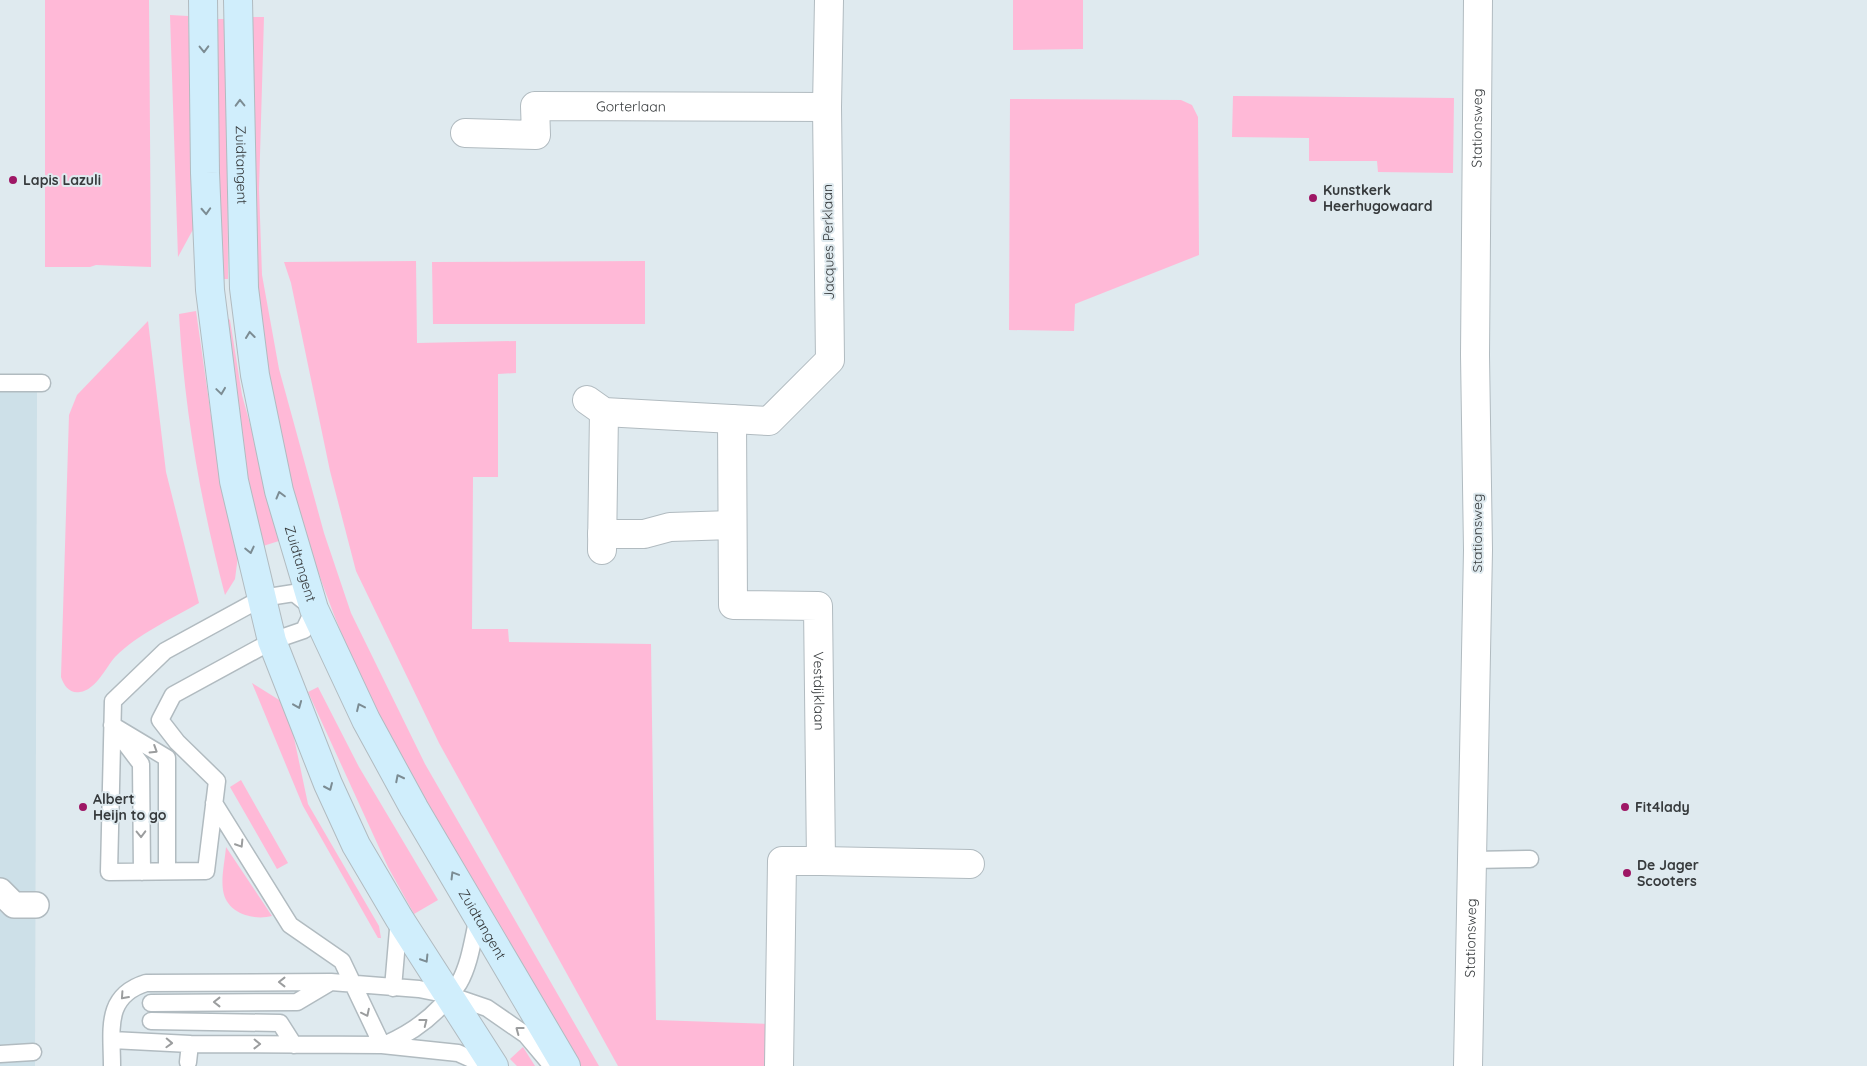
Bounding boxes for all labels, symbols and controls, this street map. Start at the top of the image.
one-way arrow [198,45,209,53]
street label: Stationsweg [1468,88,1486,168]
street label: Gorterlaan [596,97,666,115]
one-way arrow [235,99,246,107]
street label: Zuidtangent [232,125,251,205]
place label: Lapis Lazuli [23,171,101,189]
marker: Lapis Lazuli [7,174,19,186]
place label: Kunstkerk Heerhugowaard [1323,181,1432,215]
street label: Jacques Perklaan [818,184,838,300]
marker: Kunstkerk Heerhugowaard [1307,192,1319,204]
one-way arrow [201,207,212,215]
one-way arrow [245,331,256,339]
one-way arrow [216,386,226,395]
one-way arrow [276,491,286,499]
street label: Stationsweg [1468,493,1486,573]
street label: Zuidtangent [281,523,320,604]
one-way arrow [244,546,255,555]
street label: Vestdijklaan [810,651,828,731]
one-way arrow [292,700,302,709]
one-way arrow [356,703,367,712]
one-way arrow [148,744,157,754]
one-way arrow [395,775,405,784]
one-way arrow [323,782,334,791]
place label: Albert Heijn to go [93,790,167,824]
place label: Fit4lady [1635,798,1690,816]
marker: Albert Heijn to go [77,801,89,813]
marker: Fit4lady [1619,801,1631,813]
one-way arrow [136,830,147,838]
one-way arrow [234,839,243,848]
place label: De Jager Scooters [1637,856,1699,890]
marker: De Jager Scooters [1621,867,1633,879]
one-way arrow [450,871,460,880]
street label: Zuidtangent [455,886,510,963]
street label: Stationsweg [1461,898,1480,978]
one-way arrow [418,954,428,963]
one-way arrow [278,977,286,987]
one-way arrow [121,990,130,999]
one-way arrow [213,997,221,1007]
one-way arrow [360,1008,370,1017]
one-way arrow [418,1019,428,1028]
one-way arrow [515,1027,525,1036]
one-way arrow [165,1037,173,1048]
one-way arrow [253,1039,261,1049]

